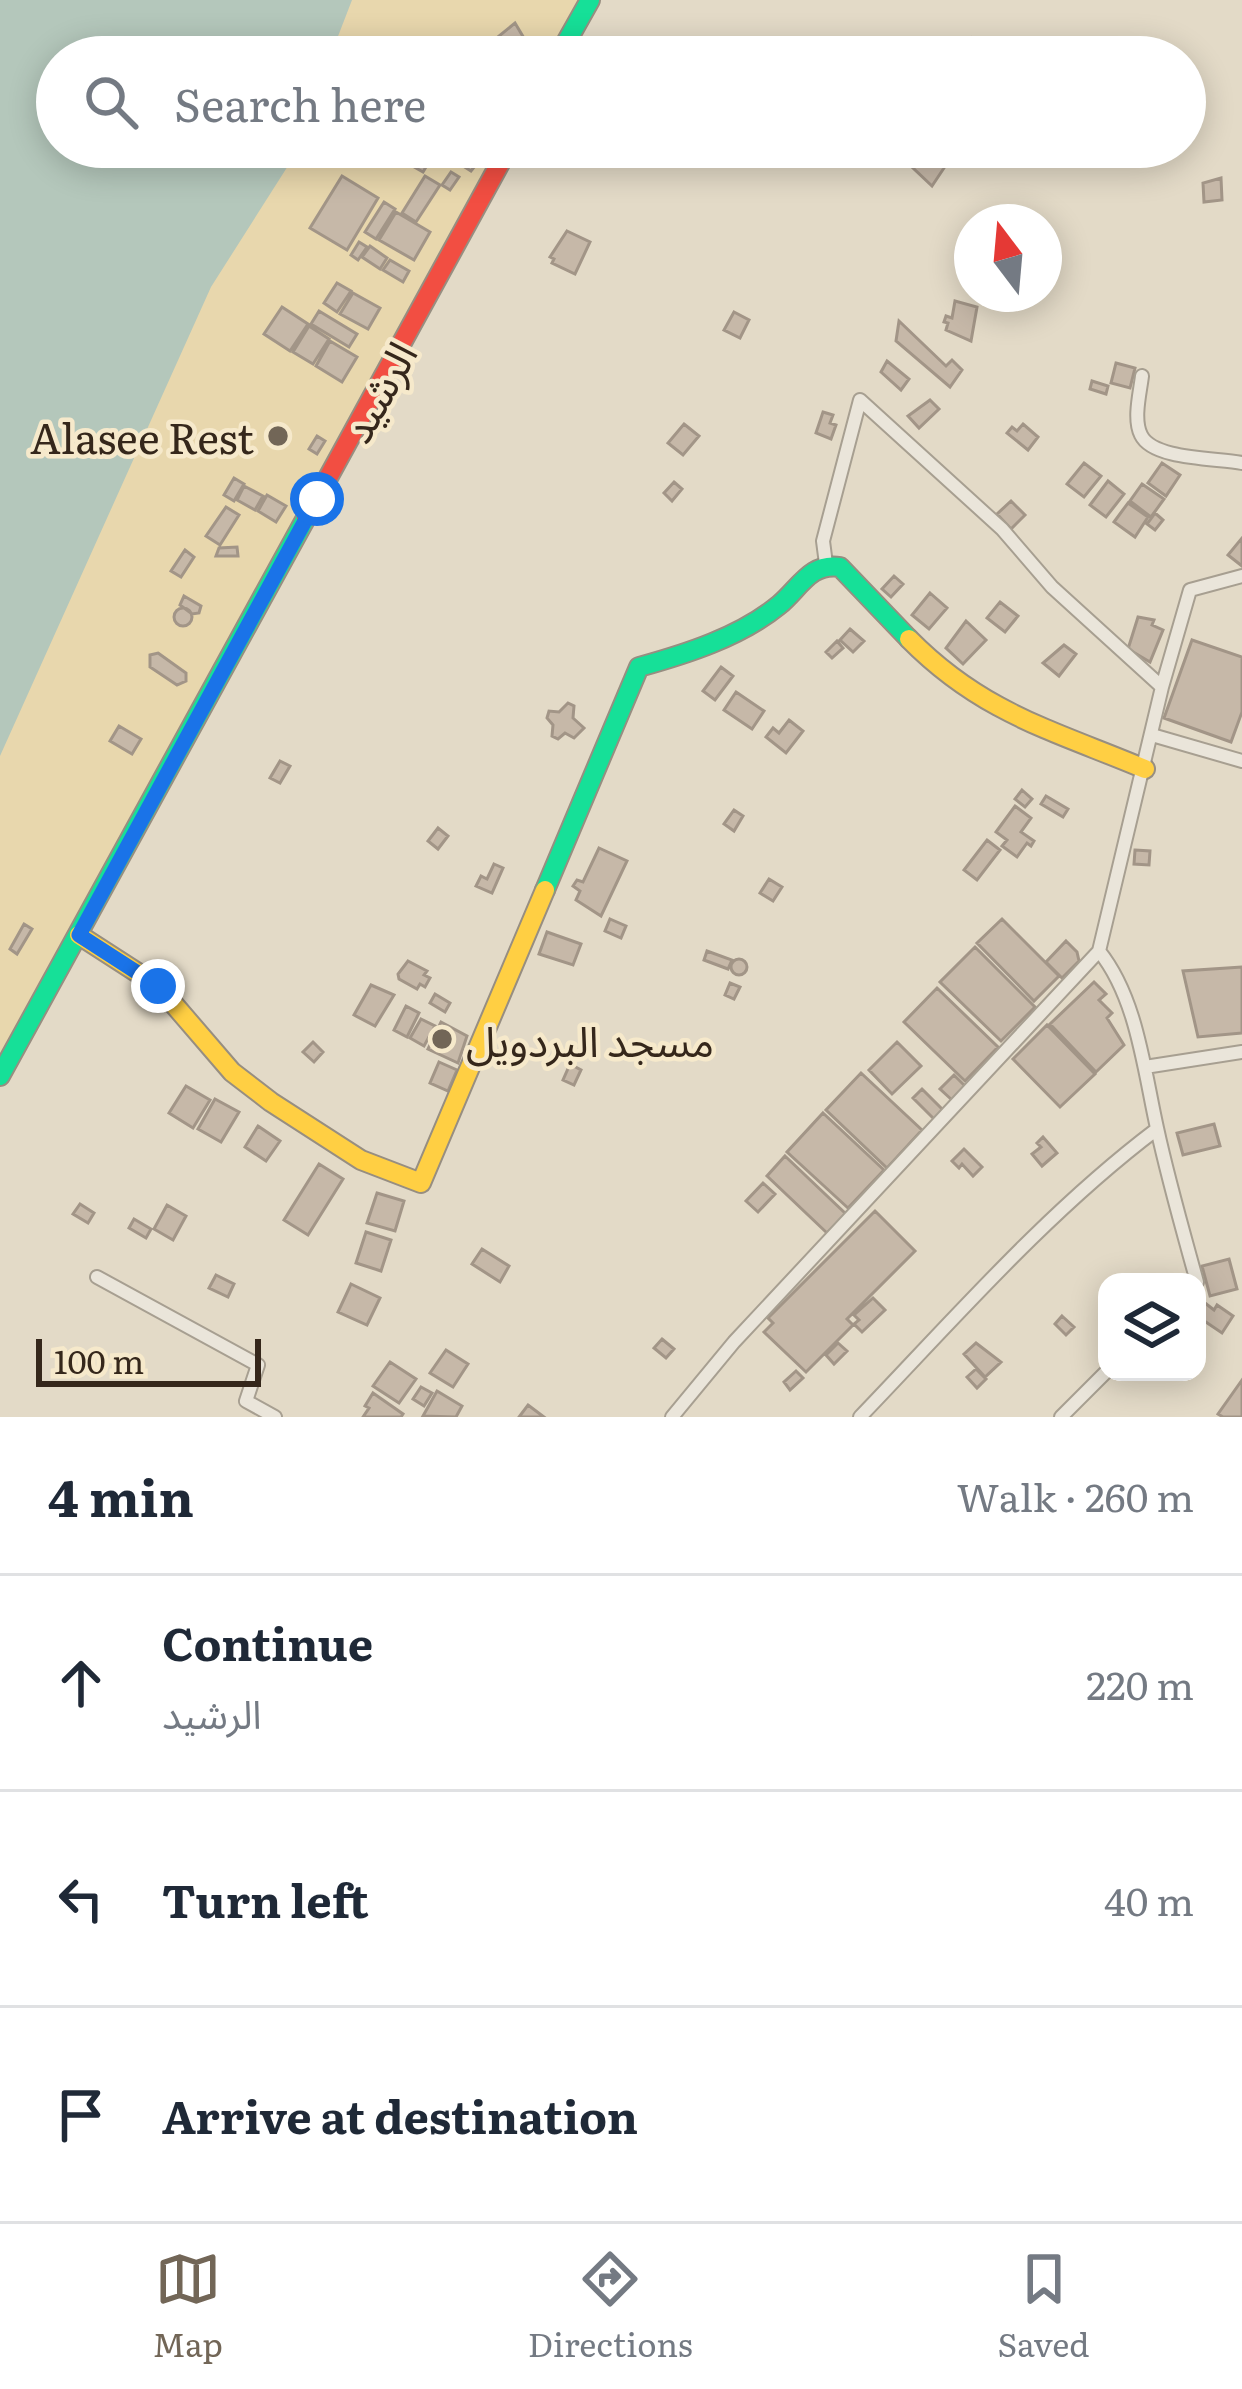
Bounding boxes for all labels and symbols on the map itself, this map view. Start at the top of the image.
north arrow [954,204,1062,312]
street label: الرشيد [324,329,430,453]
place label: Alasee Rest [30,405,254,467]
marker: Alasee Rest [265,423,291,449]
route start [290,472,344,526]
route end [131,959,185,1013]
place label: مسجد البردويل [466,1008,714,1070]
marker: مسجد البردويل [429,1026,455,1052]
scale bar [36,1333,261,1386]

